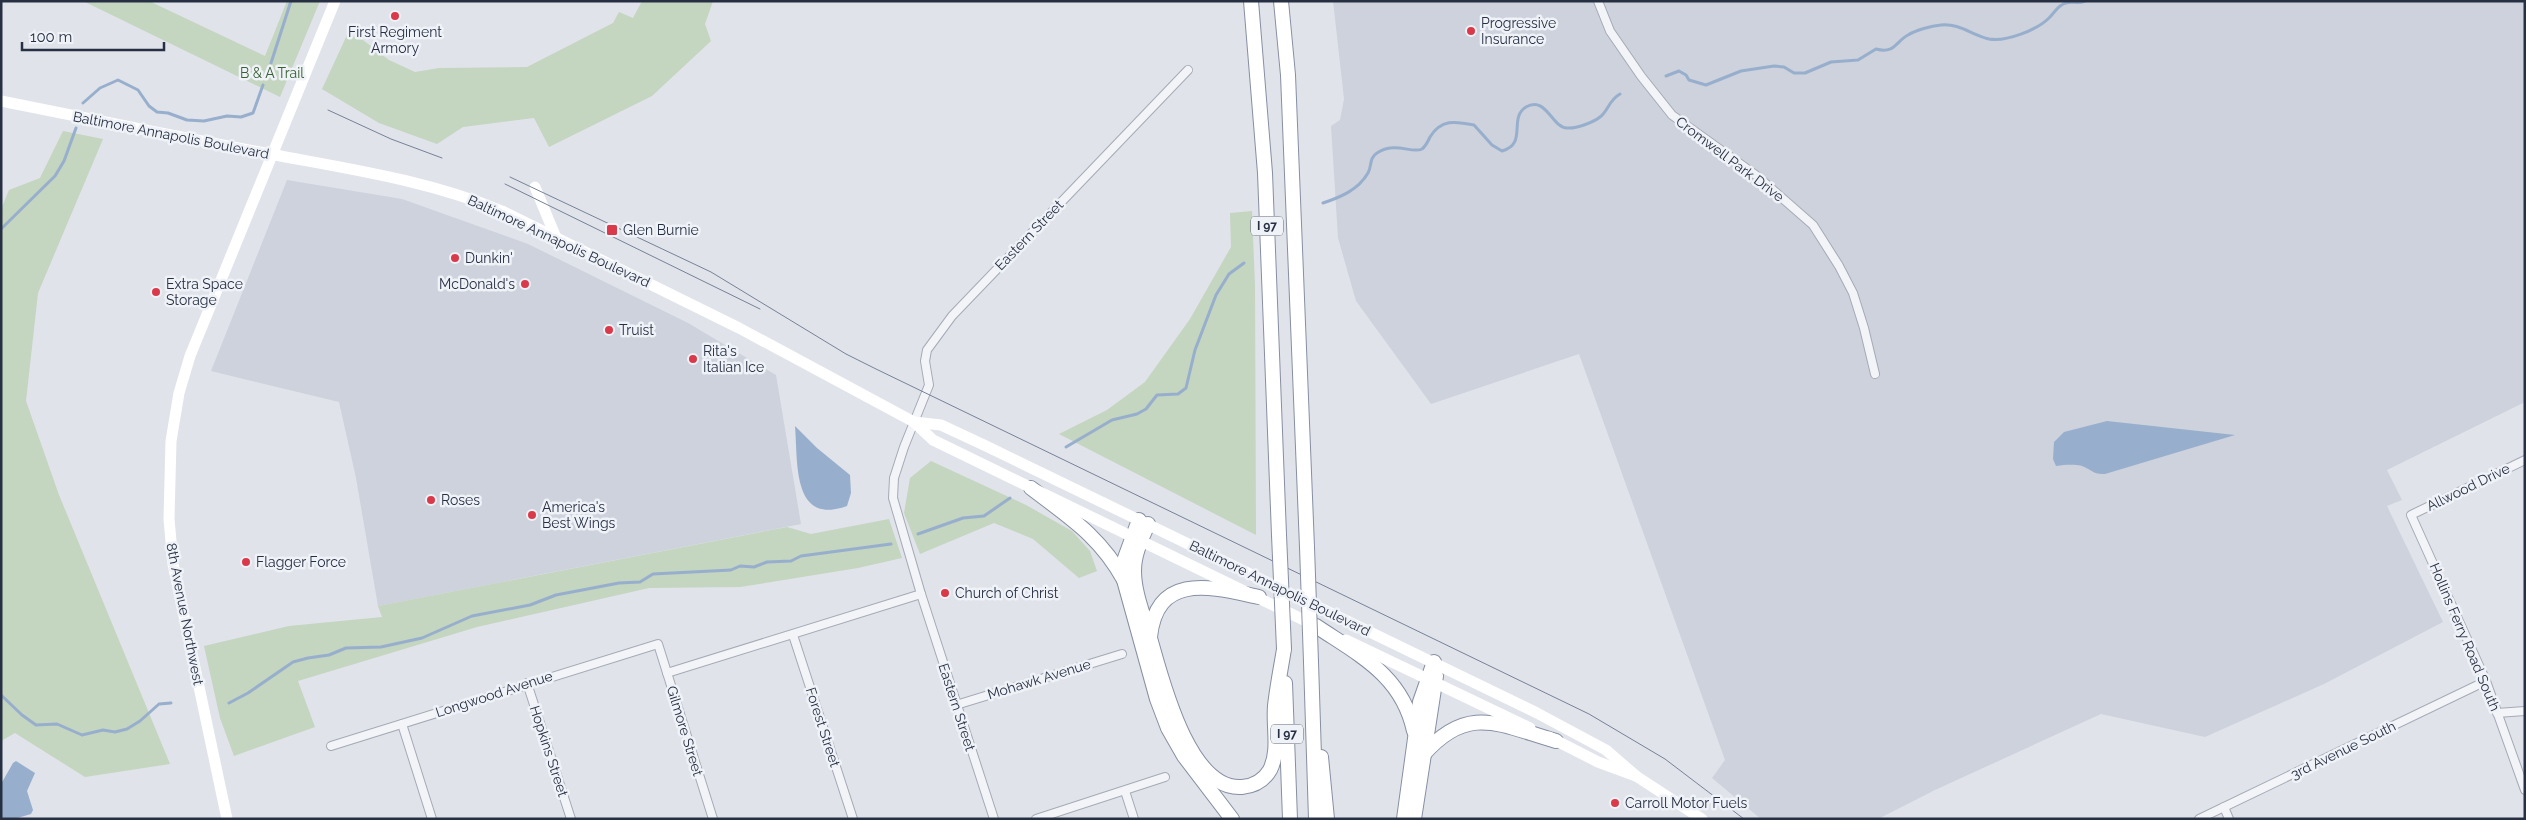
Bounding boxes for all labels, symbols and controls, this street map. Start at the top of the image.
marker: First Regiment Armory [389,10,401,22]
place label: Progressive Insurance [1481,15,1556,47]
scale bar [22,20,165,52]
place label: First Regiment Armory [348,24,442,56]
marker: Progressive Insurance [1465,25,1477,37]
text: 100 m [30,28,72,46]
park label: B & A Trail [240,65,304,81]
street label: Baltimore Annapolis Boulevard [72,108,270,162]
street label: Cromwell Park Drive [1673,113,1787,205]
street label: Baltimore Annapolis Boulevard [465,192,653,290]
street label: Eastern Street [992,196,1067,273]
road number: I 97 [1251,217,1283,236]
place label: Glen Burnie [623,222,699,238]
marker: Glen Burnie [605,223,619,237]
place label: Dunkin' [465,250,513,266]
marker: Dunkin' [449,252,461,264]
place label: Extra Space Storage [166,276,243,308]
place label: McDonald's [439,276,515,292]
marker: McDonald's [519,278,531,290]
marker: Extra Space Storage [150,286,162,298]
place label: Truist [619,322,654,338]
marker: Truist [603,324,615,336]
place label: Rita's Italian Ice [703,343,764,375]
marker: Rita's Italian Ice [687,353,699,365]
street label: Allwood Drive [2424,460,2512,514]
place label: Roses [441,492,480,508]
marker: Roses [425,494,437,506]
place label: America's Best Wings [542,499,616,531]
marker: America's Best Wings [526,509,538,521]
street label: Baltimore Annapolis Boulevard [1187,537,1373,639]
street label: 8th Avenue Northwest [163,542,207,687]
place label: Flagger Force [256,554,346,570]
marker: Flagger Force [240,556,252,568]
street label: Hollins Ferry Road South [2426,560,2504,714]
place label: Church of Christ [955,585,1059,601]
marker: Church of Christ [939,587,951,599]
street label: Mohawk Avenue [985,656,1093,702]
street label: Eastern Street [935,661,979,753]
street label: Longwood Avenue [434,668,554,720]
street label: Gilmore Street [664,684,706,778]
street label: Forest Street [803,685,844,769]
street label: Hopkins Street [527,703,571,799]
street label: 3rd Avenue South [2288,718,2398,782]
road number: I 97 [1271,724,1303,744]
place label: Carroll Motor Fuels [1625,795,1747,811]
marker: Carroll Motor Fuels [1609,797,1621,809]

